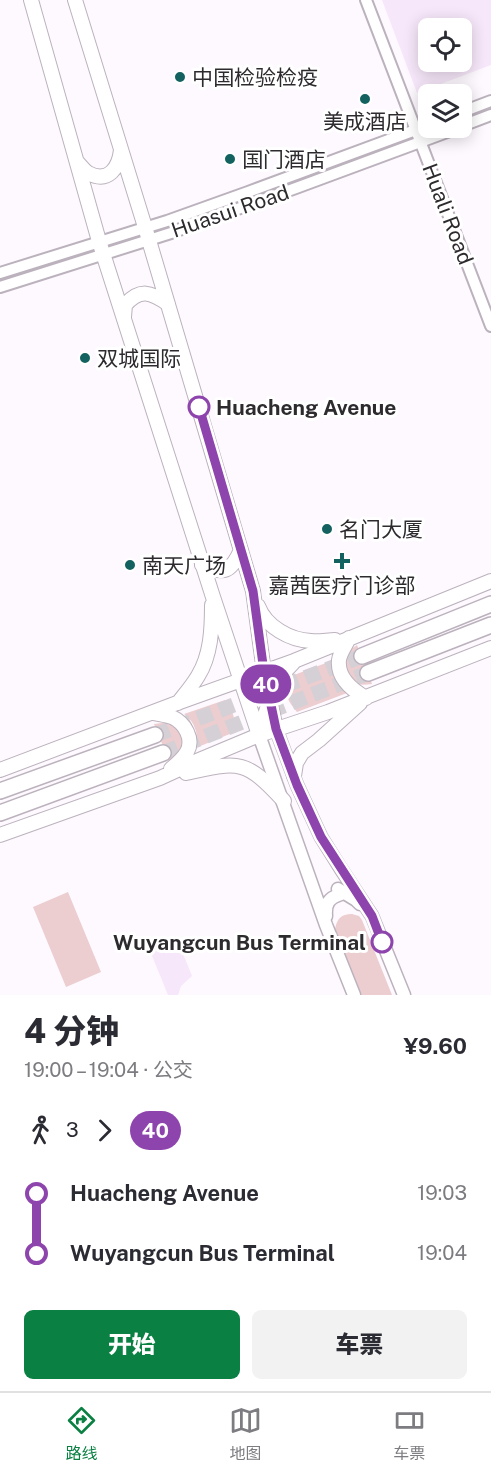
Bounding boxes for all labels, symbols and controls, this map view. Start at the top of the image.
map controls [418,18,472,138]
button: locate [418,18,472,72]
place label: 中国检验检疫 [192,65,318,90]
marker: 中国检验检疫 [173,70,187,84]
button: layers [418,84,472,138]
marker: 美成酒店 [358,92,372,106]
place label: 美成酒店 [323,109,407,134]
place label: 国门酒店 [242,147,326,172]
marker: 国门酒店 [223,152,237,166]
street label: Huali Road [417,160,479,268]
street label: Huasui Road [168,179,292,243]
place label: 双城国际 [97,346,181,371]
marker: 双城国际 [78,351,92,365]
place label: Huacheng Avenue [216,395,396,420]
marker: Huacheng Avenue [188,396,210,418]
place label: 名门大厦 [339,517,423,542]
marker: 名门大厦 [320,522,334,536]
marker: 嘉茜医疗门诊部 [333,552,351,570]
place label: 南天广场 [142,553,226,578]
marker: 南天广场 [123,558,137,572]
place label: 嘉茜医疗门诊部 [269,573,416,598]
line badge: 40 [239,664,293,704]
text: 40 [252,672,280,697]
place label: Wuyangcun Bus Terminal [113,930,366,955]
marker: Wuyangcun Bus Terminal [371,931,393,953]
text: 4 分钟 [24,1012,119,1050]
text: ¥9.60 [403,1033,467,1059]
text: 19:00 – 19:04 · 公交 [24,1058,193,1082]
icon: walk [24,1114,57,1147]
icon: forward [88,1114,121,1147]
text: 3 [66,1118,79,1142]
text: 40 [142,1118,169,1143]
text: Huacheng Avenue [70,1180,259,1206]
text: 19:03 [417,1181,467,1205]
text: Wuyangcun Bus Terminal [70,1240,335,1266]
text: 19:04 [417,1241,467,1265]
button: 开始 [24,1310,240,1379]
button: 车票 [252,1310,467,1379]
tab: 路线 [65,1404,98,1464]
tab: 地图 [229,1404,262,1464]
tab: 车票 [393,1404,426,1464]

